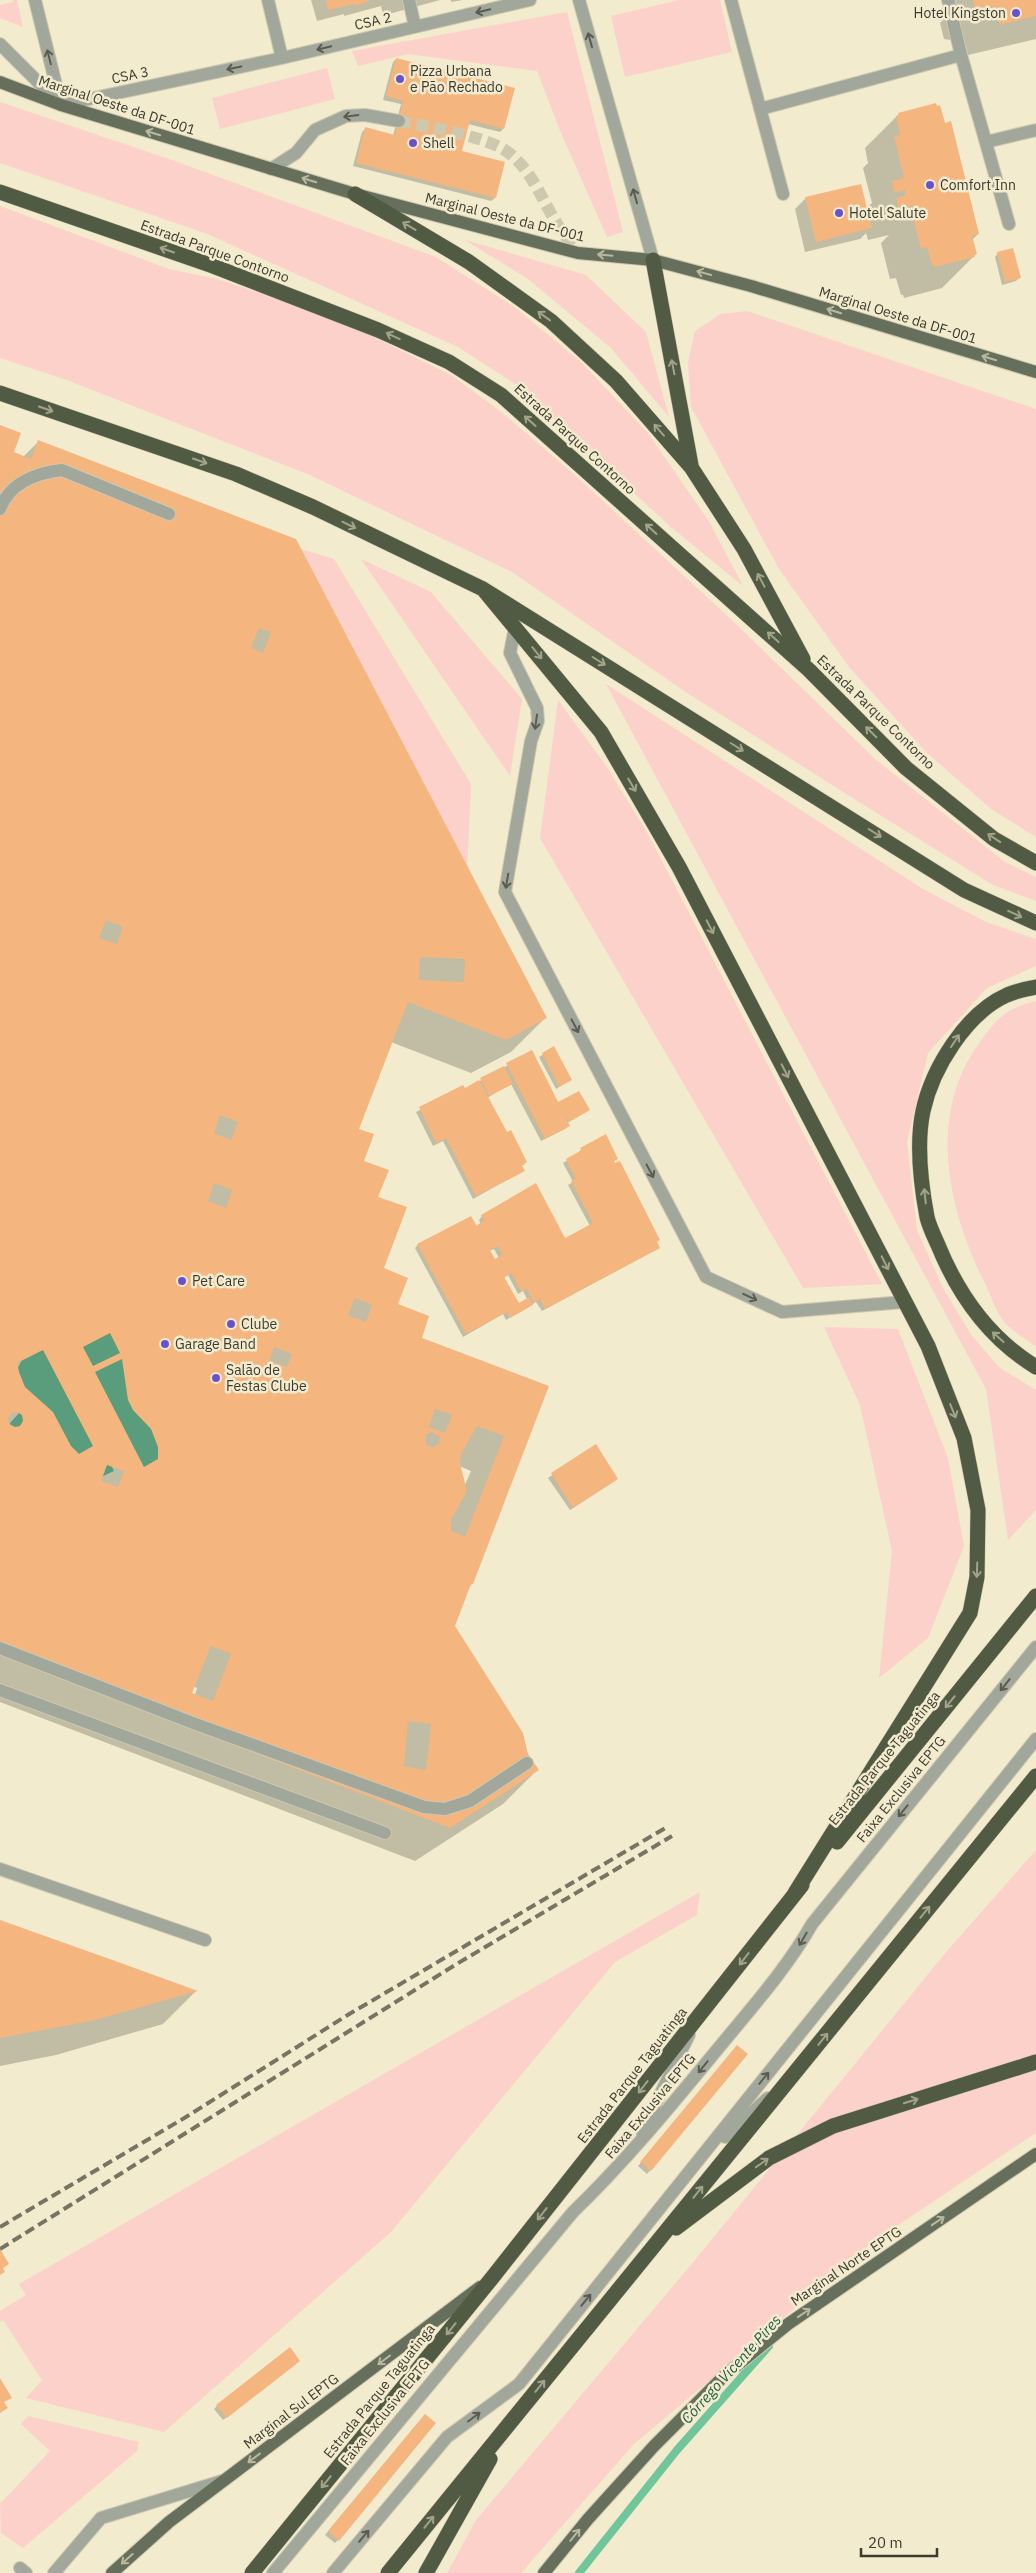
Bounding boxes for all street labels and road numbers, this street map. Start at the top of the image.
street label: CSA 2 [353,8,393,34]
street label: CSA 3 [110,62,150,88]
street label: Marginal Oeste da DF-001 [36,71,198,139]
street label: Marginal Oeste da DF-001 [423,188,587,246]
street label: Estrada Parque Contorno [138,216,292,286]
street label: Marginal Oeste da DF-001 [817,282,979,348]
street label: Estrada Parque Contorno [511,380,640,498]
street label: Estrada Parque Contorno [813,651,939,773]
street label: Estrada Parque Taguatinga [824,1687,944,1829]
street label: Faixa Exclusiva EPTG [852,1732,950,1846]
street label: Estrada Parque Taguatinga [573,2003,691,2147]
street label: Faixa Exclusiva EPTG [601,2050,699,2162]
street label: Marginal Norte EPTG [787,2222,905,2310]
street label: Estrada Parque Taguatinga [319,2320,439,2462]
street label: Faixa Exclusiva EPTG [336,2355,434,2469]
street label: Marginal Sul EPTG [240,2369,342,2453]

